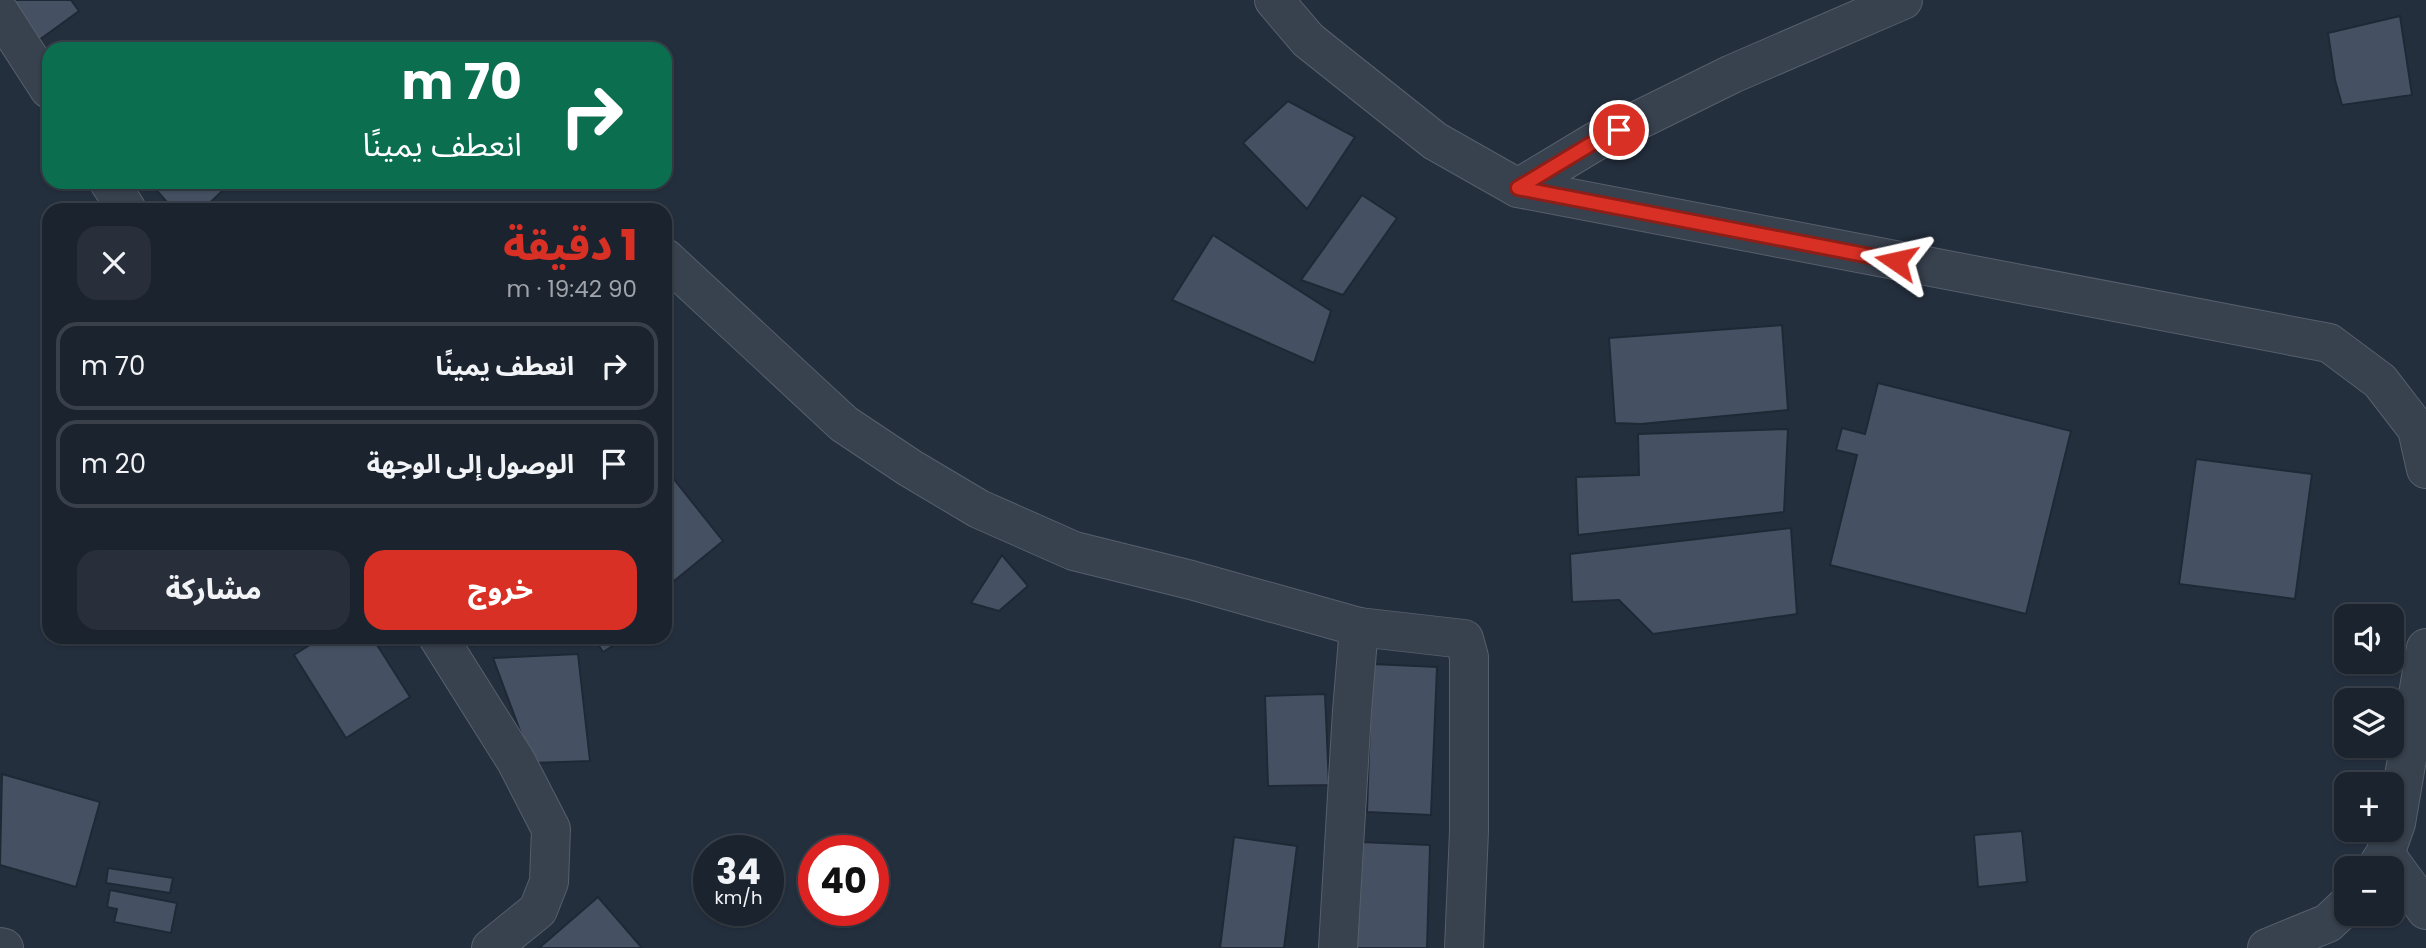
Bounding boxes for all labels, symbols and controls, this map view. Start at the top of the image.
text: 70 m [402,48,522,116]
icon: right [546,70,637,161]
pin [1589,100,1649,160]
icon: arrive [1600,111,1638,149]
text: انعطف يمينًا [362,122,522,167]
text: 1 دقيقة [503,216,637,275]
position arrow [1859,224,1933,298]
button: close [77,226,151,300]
text: 90 m · 19:42 [507,273,637,305]
icon: right [595,347,633,385]
text: 70 m [81,348,145,384]
text: انعطف يمينًا [436,348,574,384]
icon: arrive [595,445,633,483]
text: 20 m [81,446,146,482]
text: الوصول إلى الوجهة [367,446,574,482]
button: مشاركة [77,550,350,630]
button: خروج [364,550,637,630]
map controls [2334,604,2404,926]
button: sound [2334,604,2404,674]
button: layers [2334,688,2404,758]
button: + [2334,772,2404,842]
speed limit sign: 40 [798,835,889,926]
text: 34 [716,847,761,896]
button: − [2334,856,2404,926]
text: km/h [715,885,762,910]

